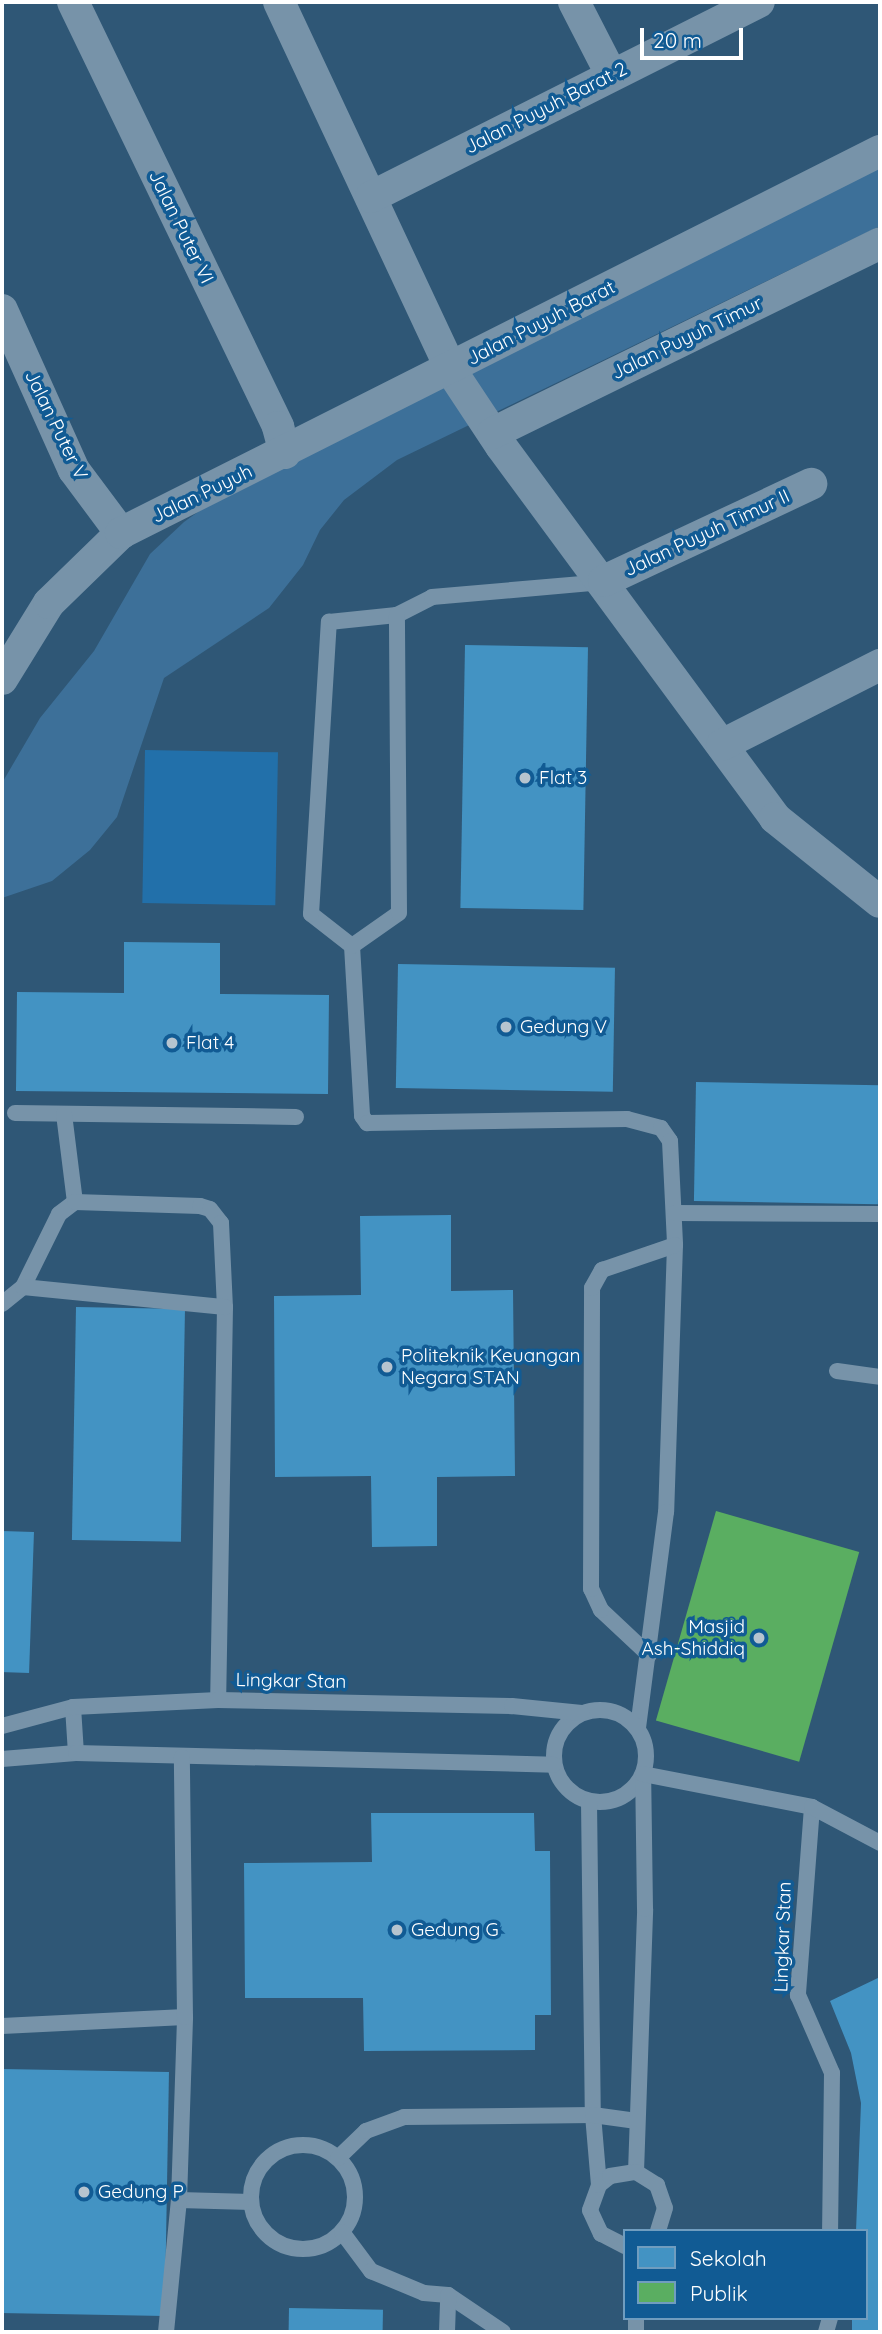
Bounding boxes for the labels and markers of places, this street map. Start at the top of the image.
place label: Flat 3 [539,767,587,789]
marker: Flat 3 [517,770,533,786]
place label: Gedung V [520,1016,607,1038]
marker: Gedung V [498,1019,514,1035]
place label: Flat 4 [186,1032,234,1054]
marker: Flat 4 [164,1035,180,1051]
place label: Politeknik Keuangan Negara STAN [401,1345,580,1389]
marker: Politeknik Keuangan Negara STAN [379,1359,395,1375]
place label: Masjid Ash-Shiddiq [641,1616,745,1660]
marker: Masjid Ash-Shiddiq [751,1630,767,1646]
place label: Gedung G [411,1919,499,1941]
marker: Gedung G [389,1922,405,1938]
place label: Gedung P [98,2181,184,2203]
marker: Gedung P [76,2184,92,2200]

